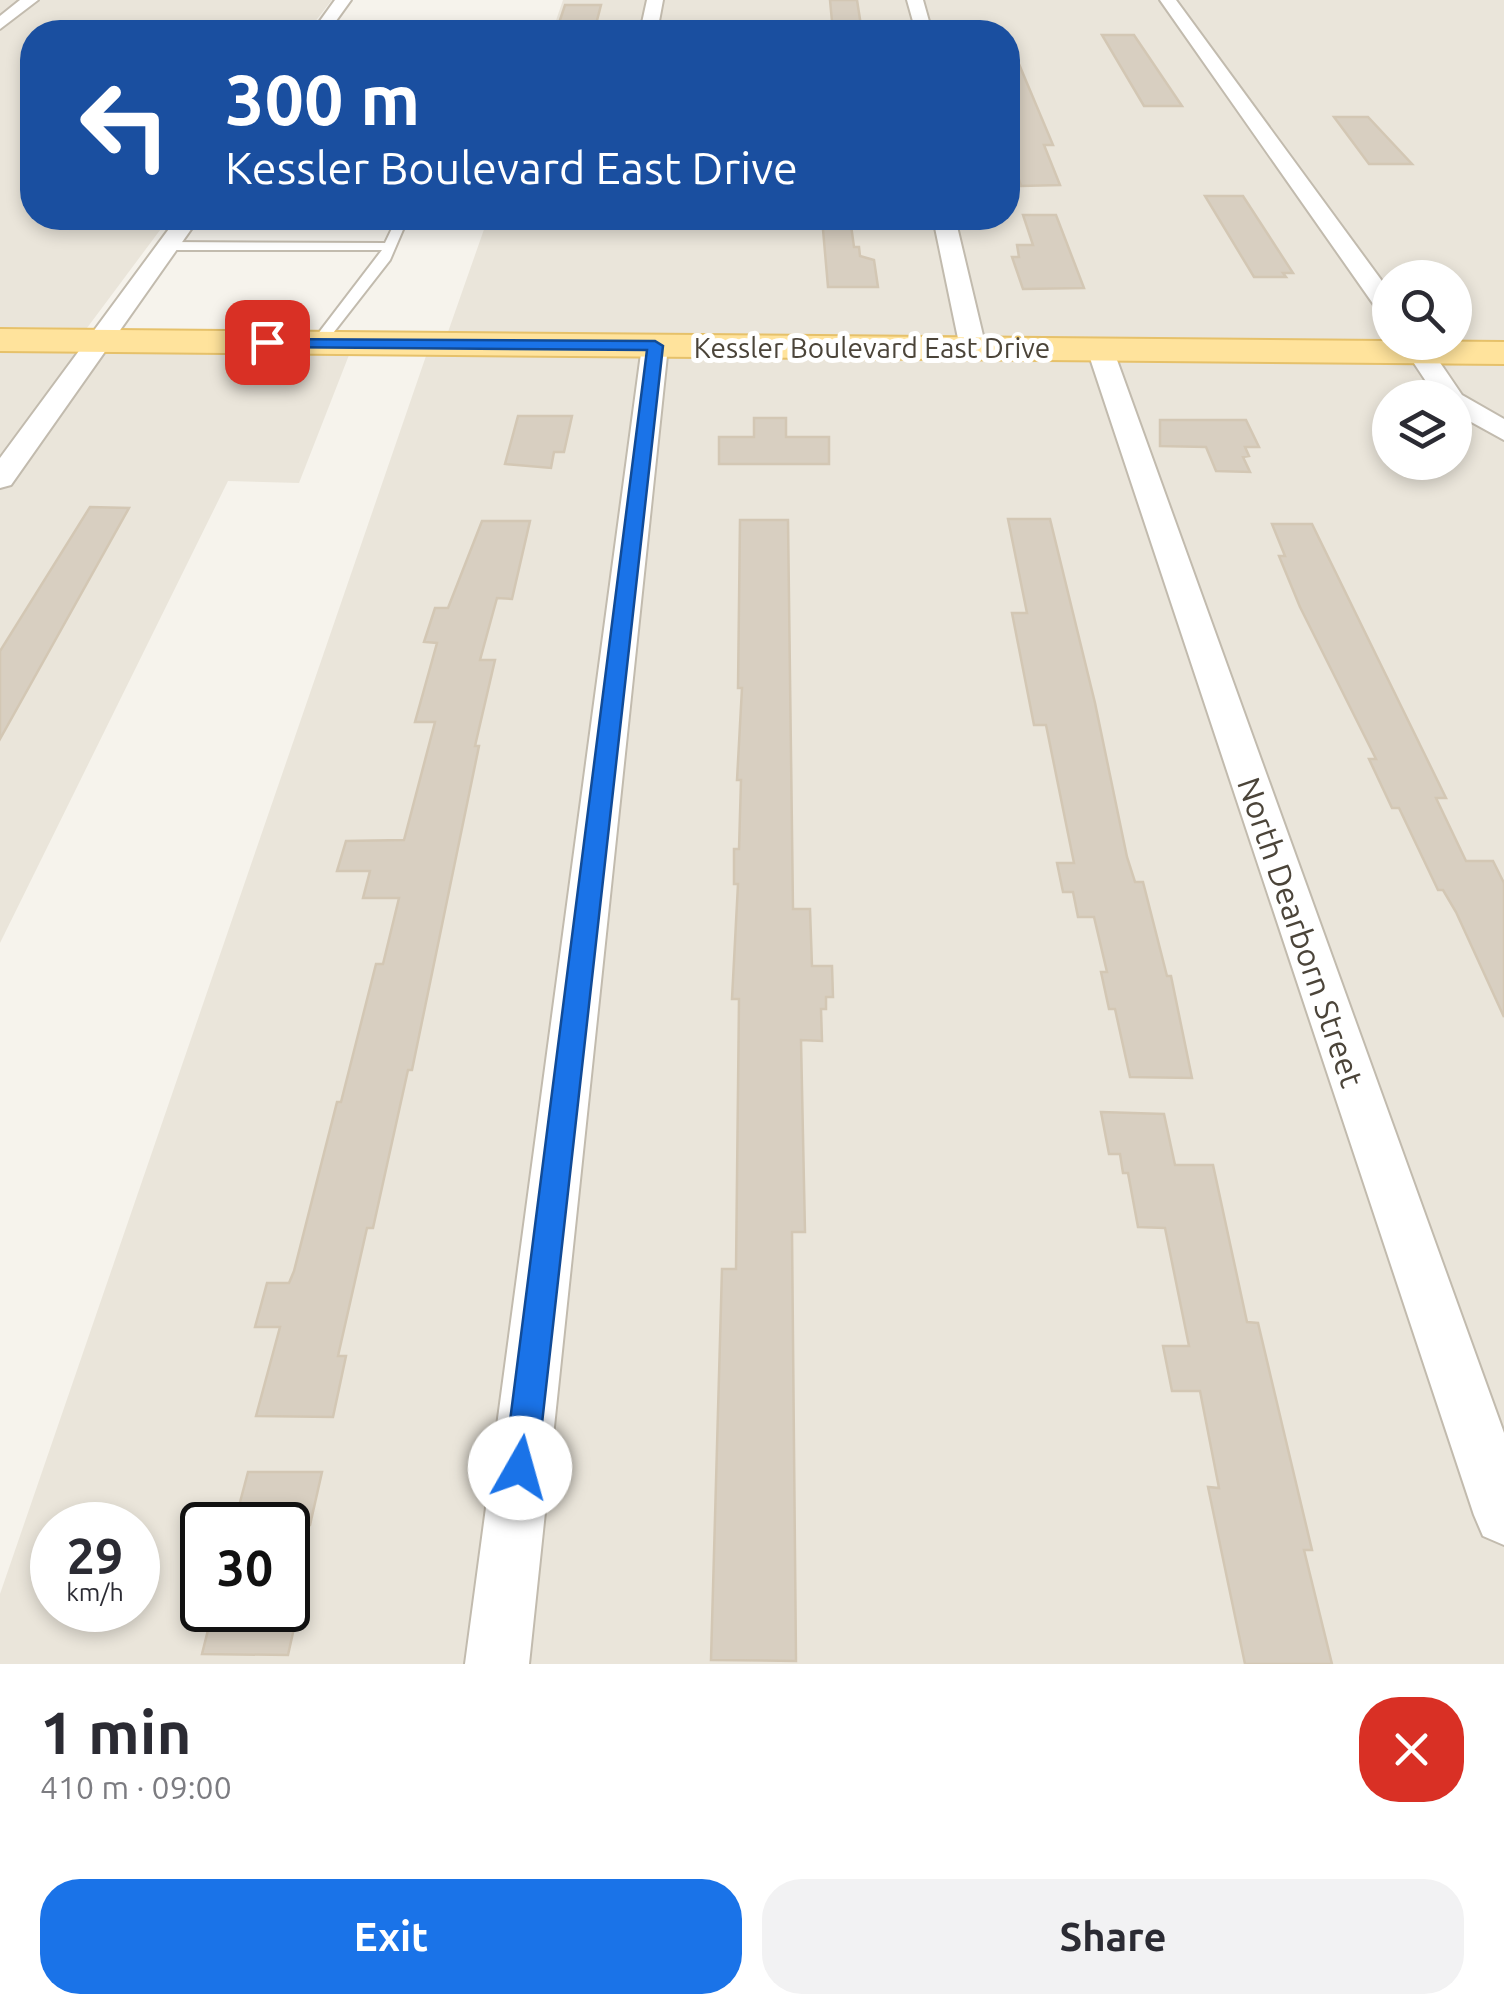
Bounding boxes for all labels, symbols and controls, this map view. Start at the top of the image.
icon: left [60,60,190,190]
text: 300 m [225,60,420,138]
text: Kessler Boulevard East Drive [225,142,798,193]
map controls [1372,260,1472,480]
button: search [1372,260,1472,360]
pin [225,300,310,385]
icon: arrive [240,315,295,370]
street label: Kessler Boulevard East Drive [694,332,1050,363]
button: layers [1372,380,1472,480]
street label: North Dearborn Street [1231,772,1371,1092]
position arrow [468,1416,572,1520]
speed limit sign: 30 [180,1502,310,1632]
text: 29 [67,1527,123,1583]
text: km/h [66,1578,124,1606]
button: close [1359,1697,1464,1802]
text: 1 min [40,1698,192,1765]
text: 410 m · 09:00 [40,1769,232,1805]
button: Exit [40,1879,742,1994]
button: Share [762,1879,1464,1994]

